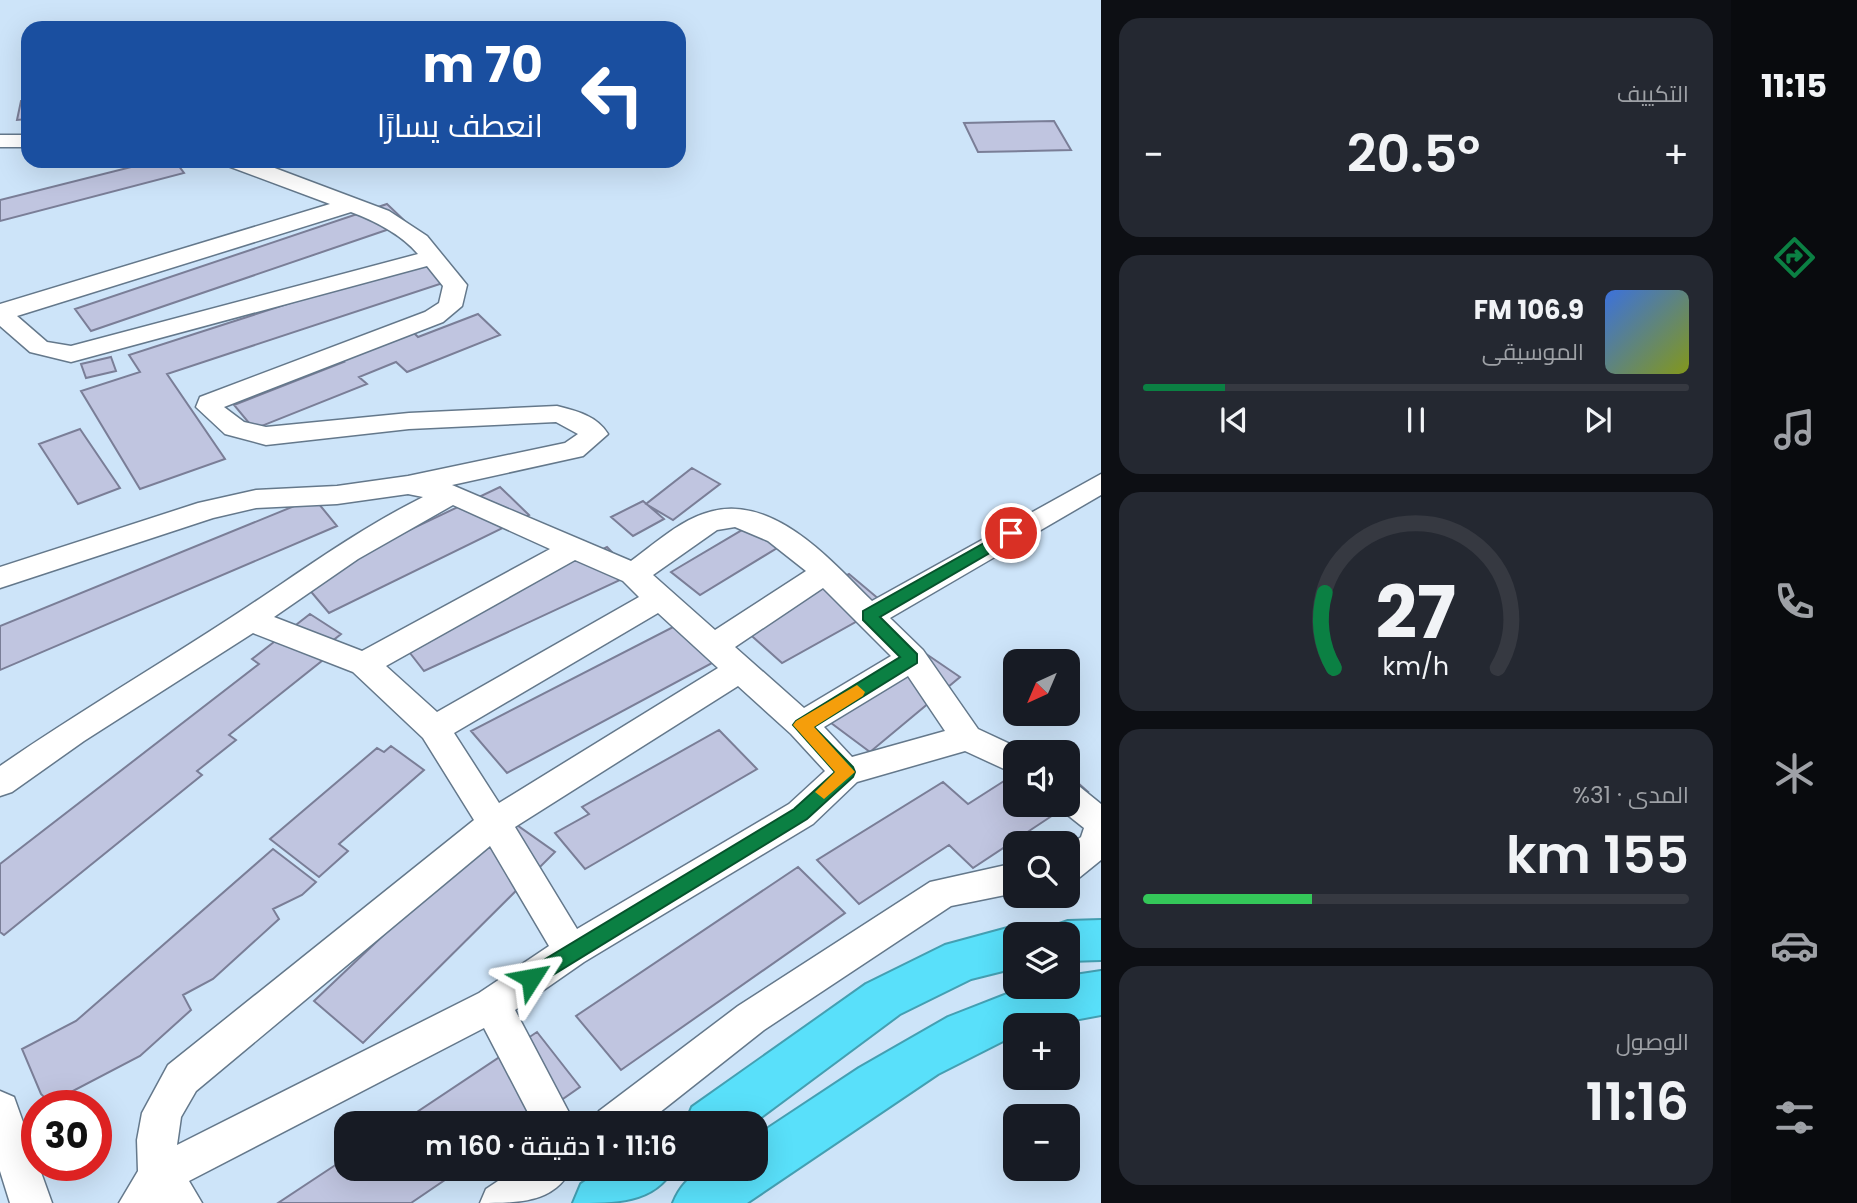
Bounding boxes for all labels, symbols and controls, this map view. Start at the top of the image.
text: 70 m [423,31,543,99]
icon: left [567,49,658,140]
text: 11:15 [1761,63,1827,108]
text: التكييف [1617,78,1689,110]
text: انعطف يسارًا [377,103,543,148]
text: 20.5° [1347,117,1480,190]
text: − [1143,128,1164,181]
text: + [1663,128,1689,181]
icon: directions [1770,233,1819,282]
text: 106.9 FM [1474,292,1584,328]
text: الموسيقى [1482,336,1584,368]
icon: previous [1215,401,1253,439]
icon: pause [1397,401,1435,439]
icon: next [1579,401,1617,439]
icon: music [1770,405,1819,454]
pin [981,503,1041,563]
icon: arrive [992,514,1030,552]
text: 27 [1376,562,1456,663]
icon: phone [1770,577,1819,626]
text: km/h [1383,648,1449,683]
north arrow [1003,649,1080,726]
map controls [1003,649,1080,1181]
button: sound [1003,740,1080,817]
icon: climate [1770,749,1819,798]
text: المدى · 31% [1573,779,1689,811]
text: 155 km [1506,818,1689,891]
button: search [1003,831,1080,908]
icon: car [1770,921,1819,970]
button: layers [1003,922,1080,999]
position arrow [494,941,568,1015]
button: + [1003,1013,1080,1090]
text: الوصول [1616,1026,1689,1058]
text: 11:16 [1586,1065,1689,1138]
speed limit sign: 30 [21,1090,112,1181]
icon: filters [1770,1093,1819,1142]
button: − [1003,1104,1080,1181]
text: 11:16 · 1 دقيقة · 160 m [425,1128,677,1164]

